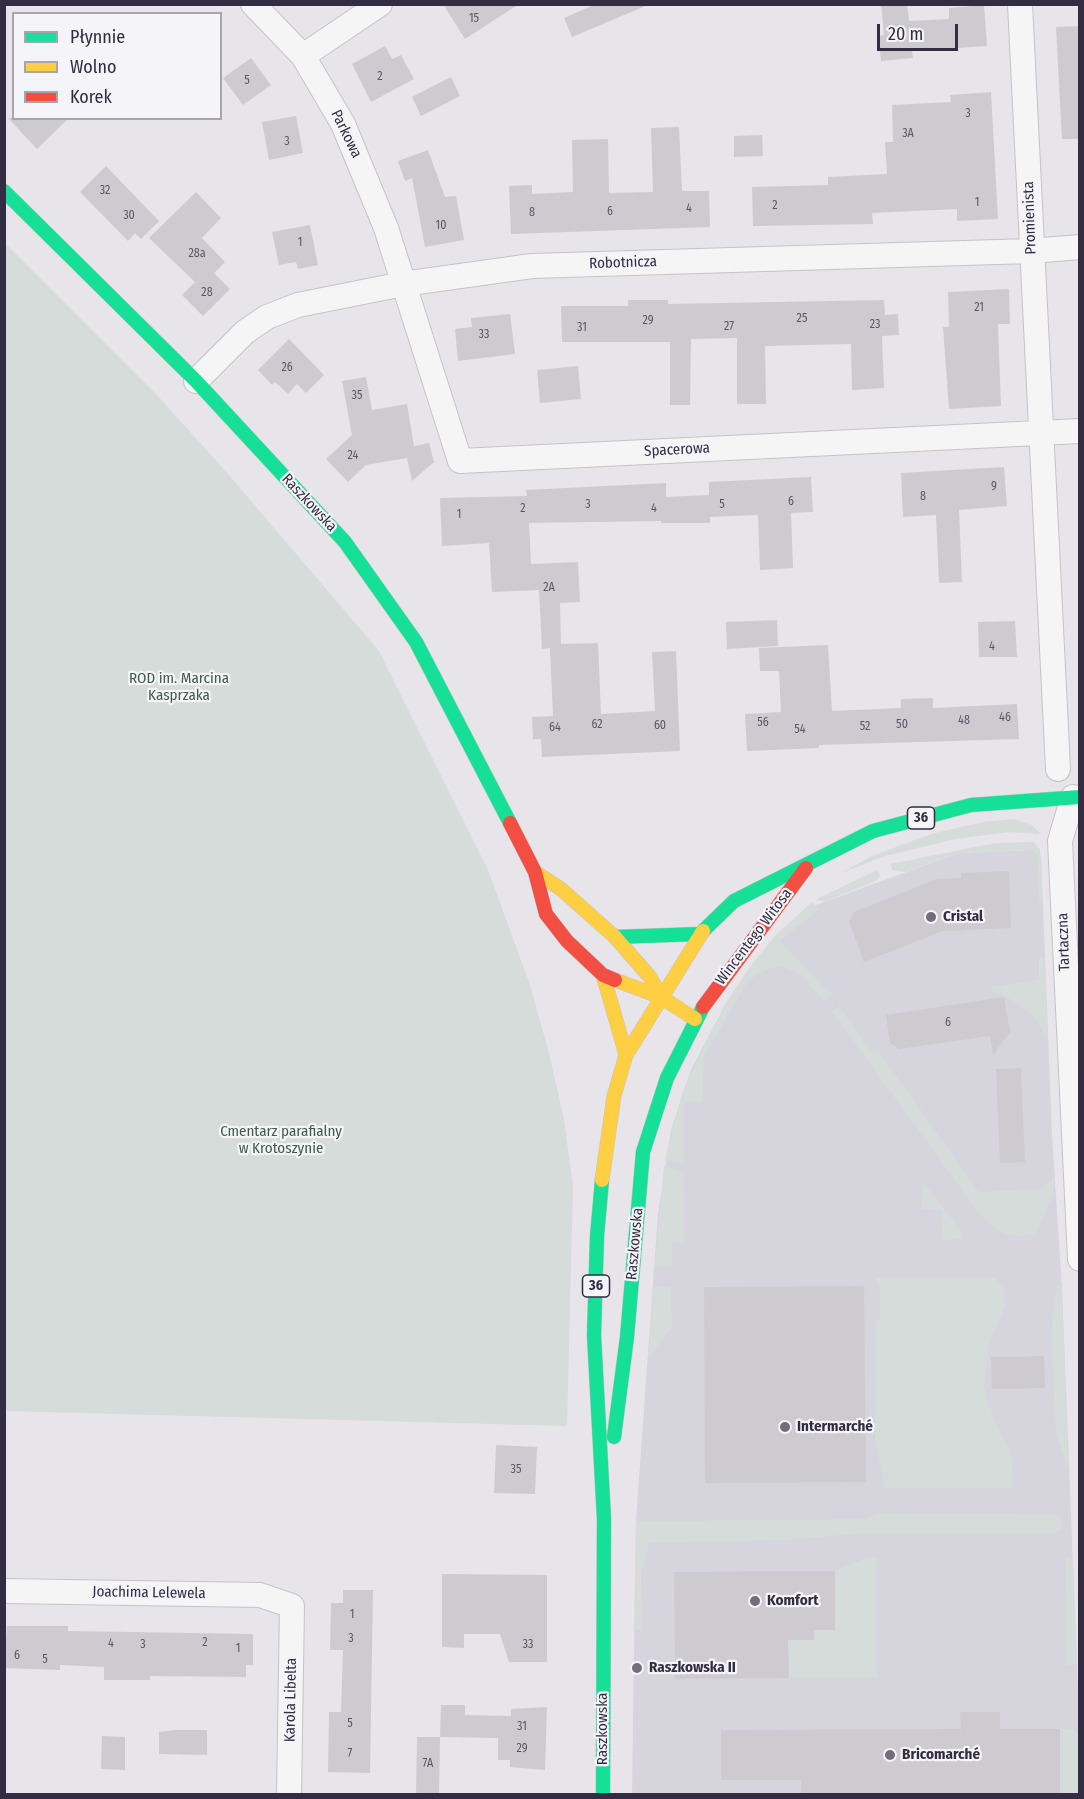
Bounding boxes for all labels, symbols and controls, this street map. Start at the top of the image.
legend [12,12,222,120]
house number: 15 [469,12,479,26]
scale bar [880,12,961,50]
text: 20 m [888,23,923,45]
text: Płynnie [70,26,125,48]
text: Wolno [70,56,116,78]
house number: 2 [377,70,383,84]
house number: 5 [244,74,250,88]
text: Korek [70,86,112,108]
street label: Parkowa [327,107,365,161]
house number: 3 [965,107,971,121]
house number: 3A [902,127,914,141]
house number: 3 [284,135,290,149]
street label: Promienista [1020,181,1040,255]
house number: 32 [100,184,110,198]
house number: 1 [975,196,979,210]
house number: 2 [772,199,778,213]
house number: 4 [686,202,692,216]
house number: 6 [607,205,613,219]
house number: 8 [529,206,535,220]
house number: 30 [123,209,135,223]
house number: 10 [436,219,446,233]
house number: 1 [298,236,302,250]
house number: 28a [188,247,206,261]
street label: Robotnicza [589,253,657,273]
house number: 28 [201,286,213,300]
house number: 21 [974,301,984,315]
house number: 25 [797,312,807,326]
house number: 29 [642,314,654,328]
house number: 23 [870,318,880,332]
house number: 27 [724,320,734,334]
house number: 31 [577,321,587,335]
house number: 33 [479,328,489,342]
house number: 26 [281,361,293,375]
house number: 35 [352,389,362,403]
street label: Spacerowa [644,439,710,461]
house number: 24 [348,449,358,463]
street label: Raszkowska [278,470,340,536]
house number: 9 [991,480,997,494]
house number: 8 [920,490,926,504]
house number: 6 [788,495,794,509]
house number: 3 [585,498,591,512]
house number: 5 [719,498,725,512]
house number: 2 [520,502,526,516]
house number: 4 [651,502,657,516]
house number: 1 [457,508,461,522]
house number: 2A [543,581,555,595]
house number: 4 [989,640,995,654]
park label: ROD im. Marcina Kasprzaka [129,670,229,705]
house number: 46 [999,711,1011,725]
house number: 48 [958,714,970,728]
house number: 56 [757,716,769,730]
house number: 62 [591,718,603,732]
house number: 50 [896,718,908,732]
house number: 60 [654,719,666,733]
house number: 52 [860,720,870,734]
house number: 64 [549,721,561,735]
house number: 54 [794,723,806,737]
road number: 36 [908,807,934,829]
street label: Wincentego Witosa [712,885,796,989]
place label: Cristal [943,908,983,926]
marker: Cristal [924,910,938,924]
street label: Tartaczna [1054,912,1074,972]
house number: 6 [945,1016,951,1030]
park label: Cmentarz parafialny w Krotoszynie [220,1123,342,1158]
street label: Raszkowska [623,1207,647,1281]
road number: 36 [582,1275,610,1297]
place label: Intermarché [797,1418,873,1436]
marker: Intermarché [778,1420,792,1434]
house number: 35 [511,1463,521,1477]
street label: Joachima Lelewela [92,1583,206,1603]
place label: Komfort [767,1592,818,1610]
marker: Komfort [748,1594,762,1608]
house number: 1 [350,1608,354,1622]
house number: 3 [348,1632,354,1646]
house number: 2 [202,1636,208,1650]
house number: 4 [108,1637,114,1651]
house number: 3 [140,1638,146,1652]
house number: 33 [523,1638,533,1652]
house number: 1 [236,1642,240,1656]
house number: 6 [14,1649,20,1663]
house number: 5 [42,1653,48,1667]
street label: Karola Libelta [281,1658,301,1742]
place label: Raszkowska II [649,1659,736,1677]
marker: Raszkowska II [630,1661,644,1675]
street label: Raszkowska [594,1693,612,1765]
house number: 5 [347,1717,353,1731]
house number: 31 [517,1720,527,1734]
house number: 29 [516,1742,528,1756]
place label: Bricomarché [902,1746,980,1764]
house number: 7 [348,1747,352,1761]
marker: Bricomarché [883,1748,897,1762]
house number: 7A [423,1757,433,1771]

